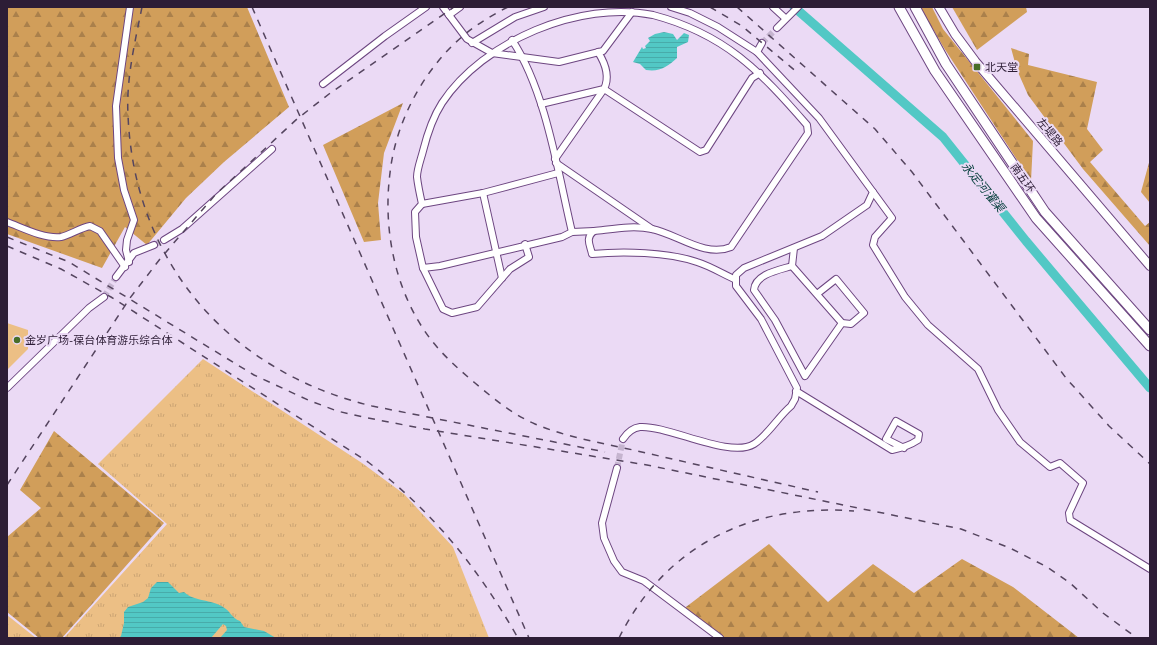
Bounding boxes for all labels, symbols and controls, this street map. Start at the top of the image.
place label: 北天堂 [985,61,1018,73]
marker: 北天堂 [972,62,982,72]
street label: 左堤路 [1035,116,1065,148]
water label: 永定河灌渠 [959,159,1009,216]
street label: 南五环 [1009,161,1037,195]
place label: 金岁广场-葆台体育游乐综合体 [25,334,173,346]
marker: 金岁广场-葆台体育游乐综合体 [12,335,22,345]

